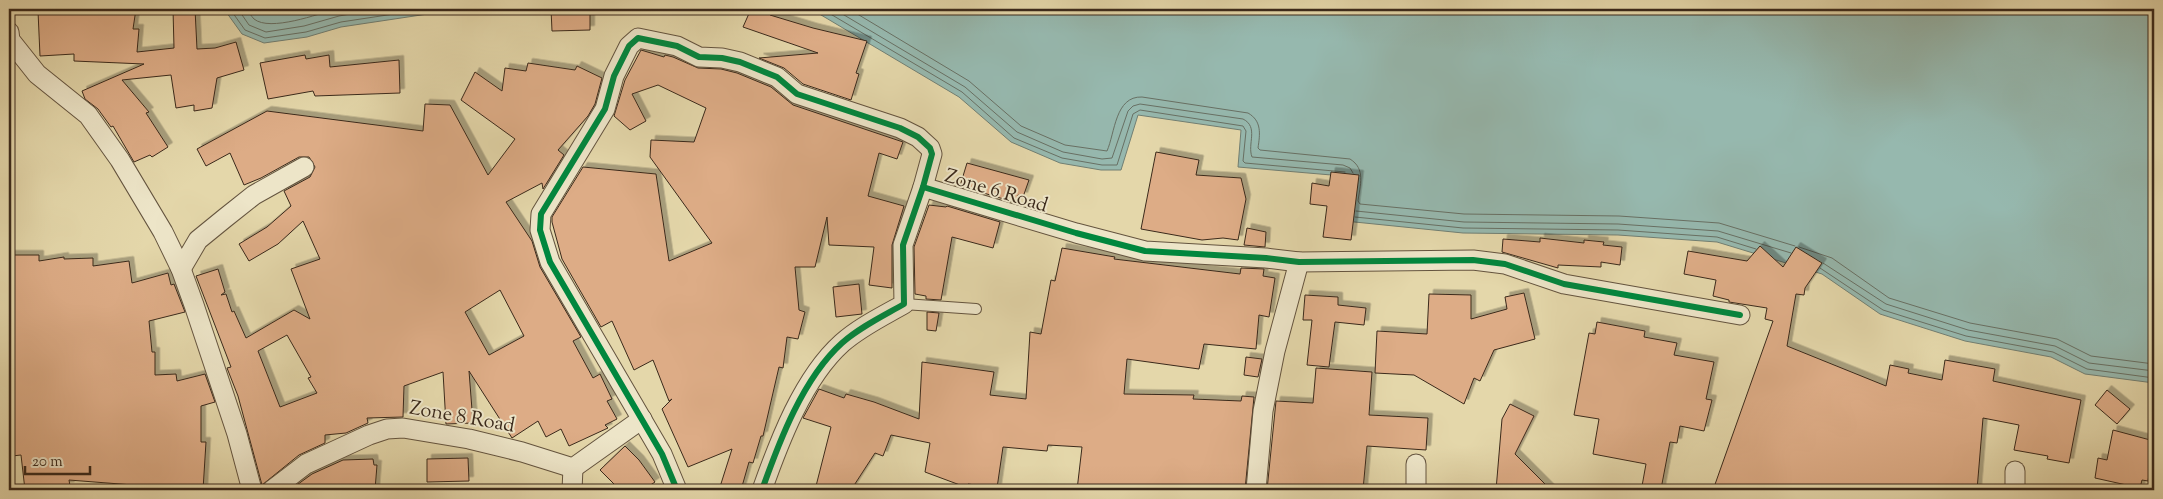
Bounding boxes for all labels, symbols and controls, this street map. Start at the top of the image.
street label: Zone 6 Road [941,163,1051,221]
street label: Zone 8 Road [407,394,517,442]
scale bar [25,444,90,476]
text: 20 m [32,452,63,473]

